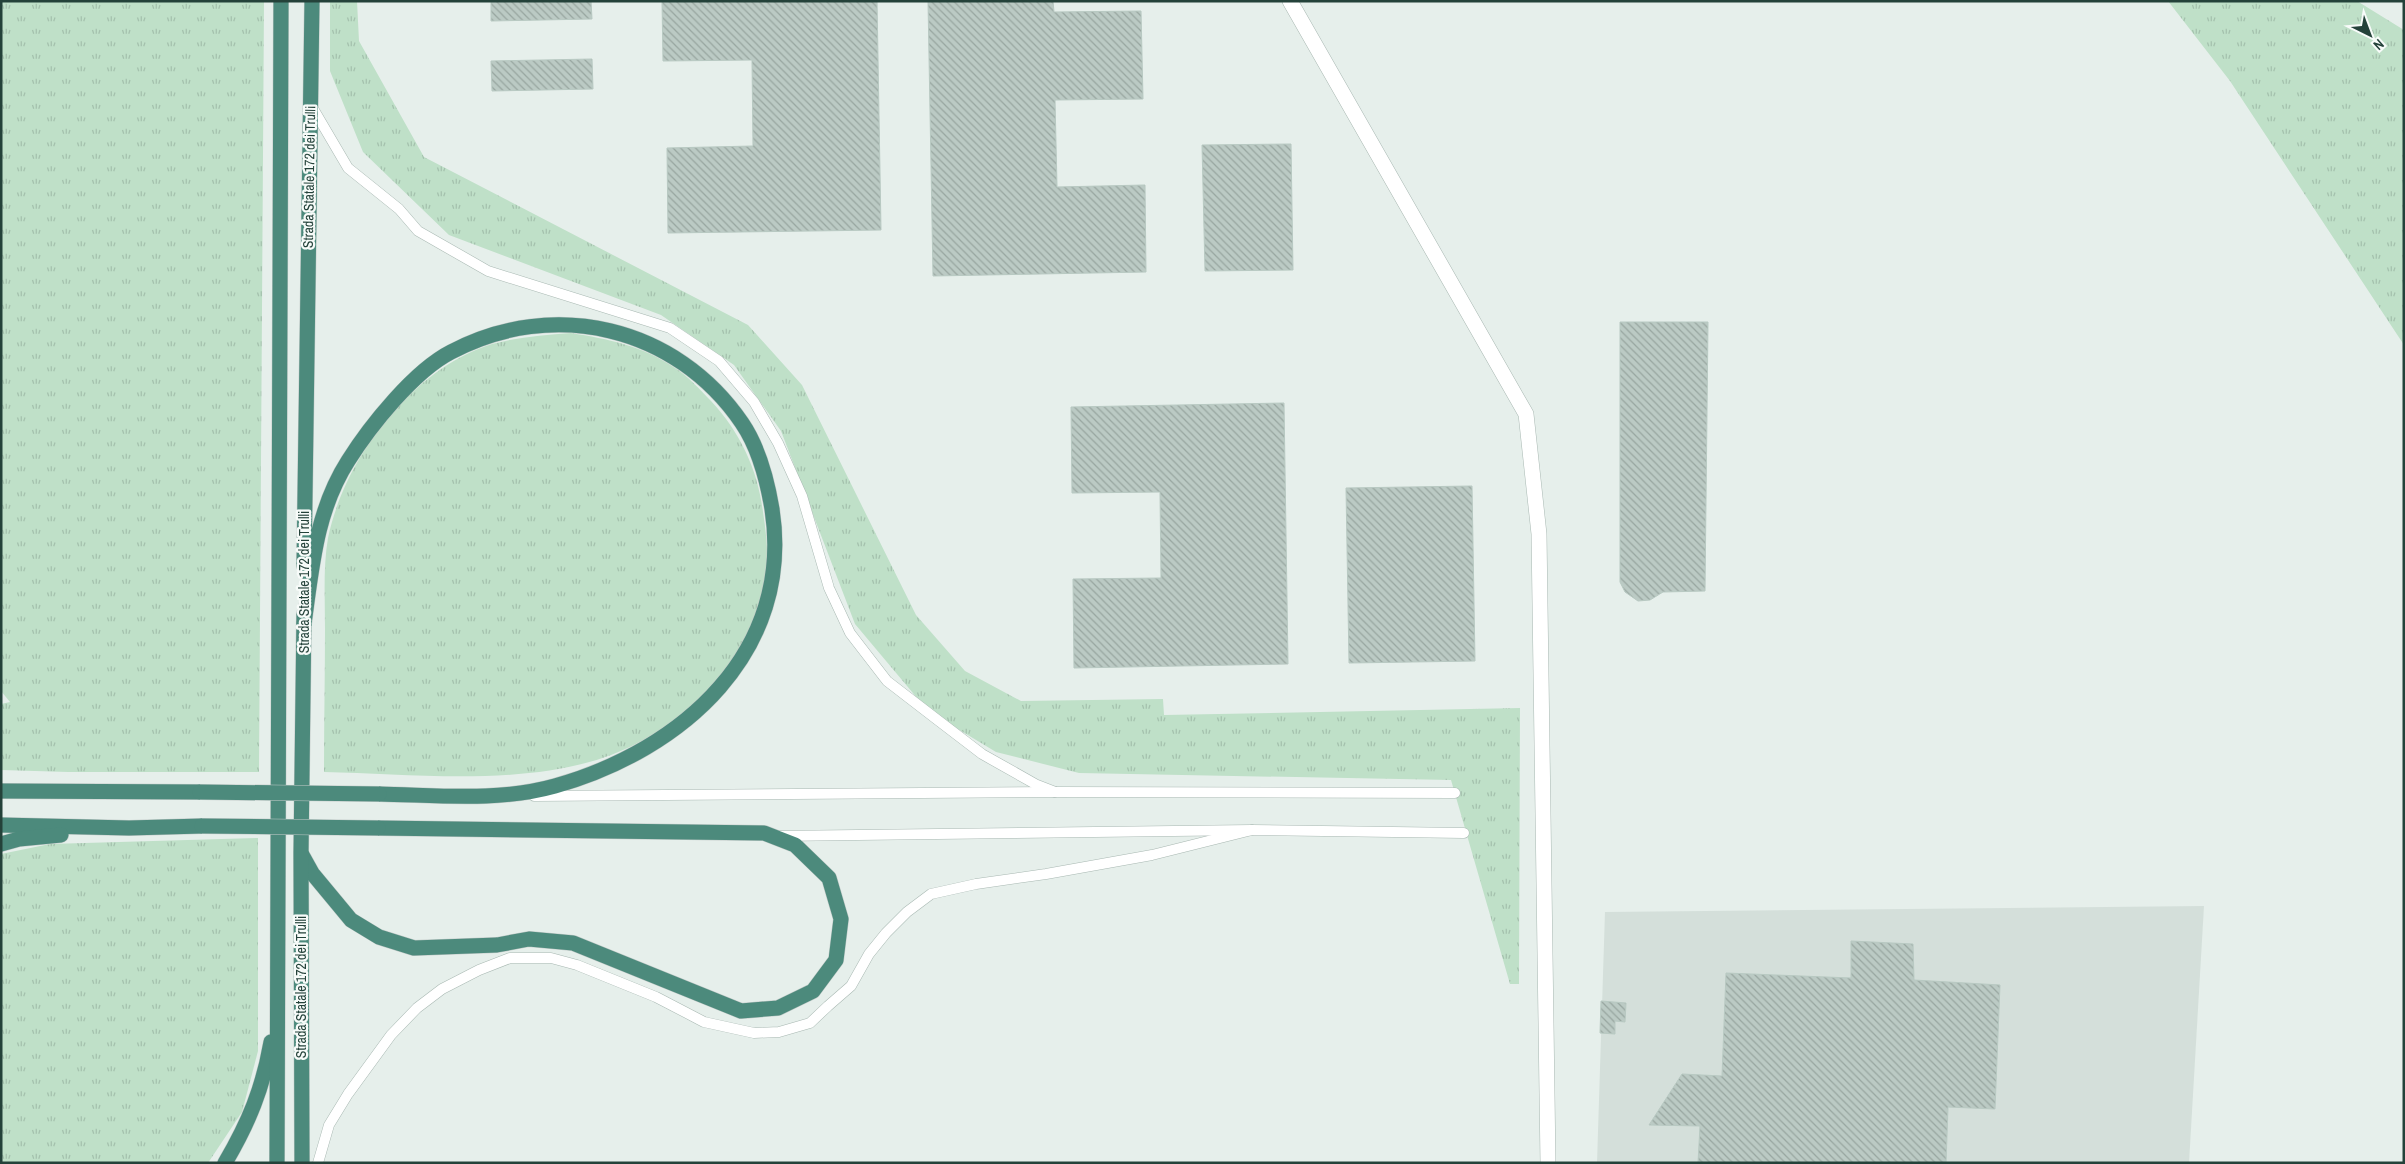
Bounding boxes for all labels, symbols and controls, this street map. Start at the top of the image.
north arrow [2345,10,2395,60]
text: N [2370,35,2388,54]
street label: Strada Statale 172 dei Trulli [299,106,319,248]
street label: Strada Statale 172 dei Trulli [295,511,313,653]
street label: Strada Statale 172 dei Trulli [292,916,310,1058]

